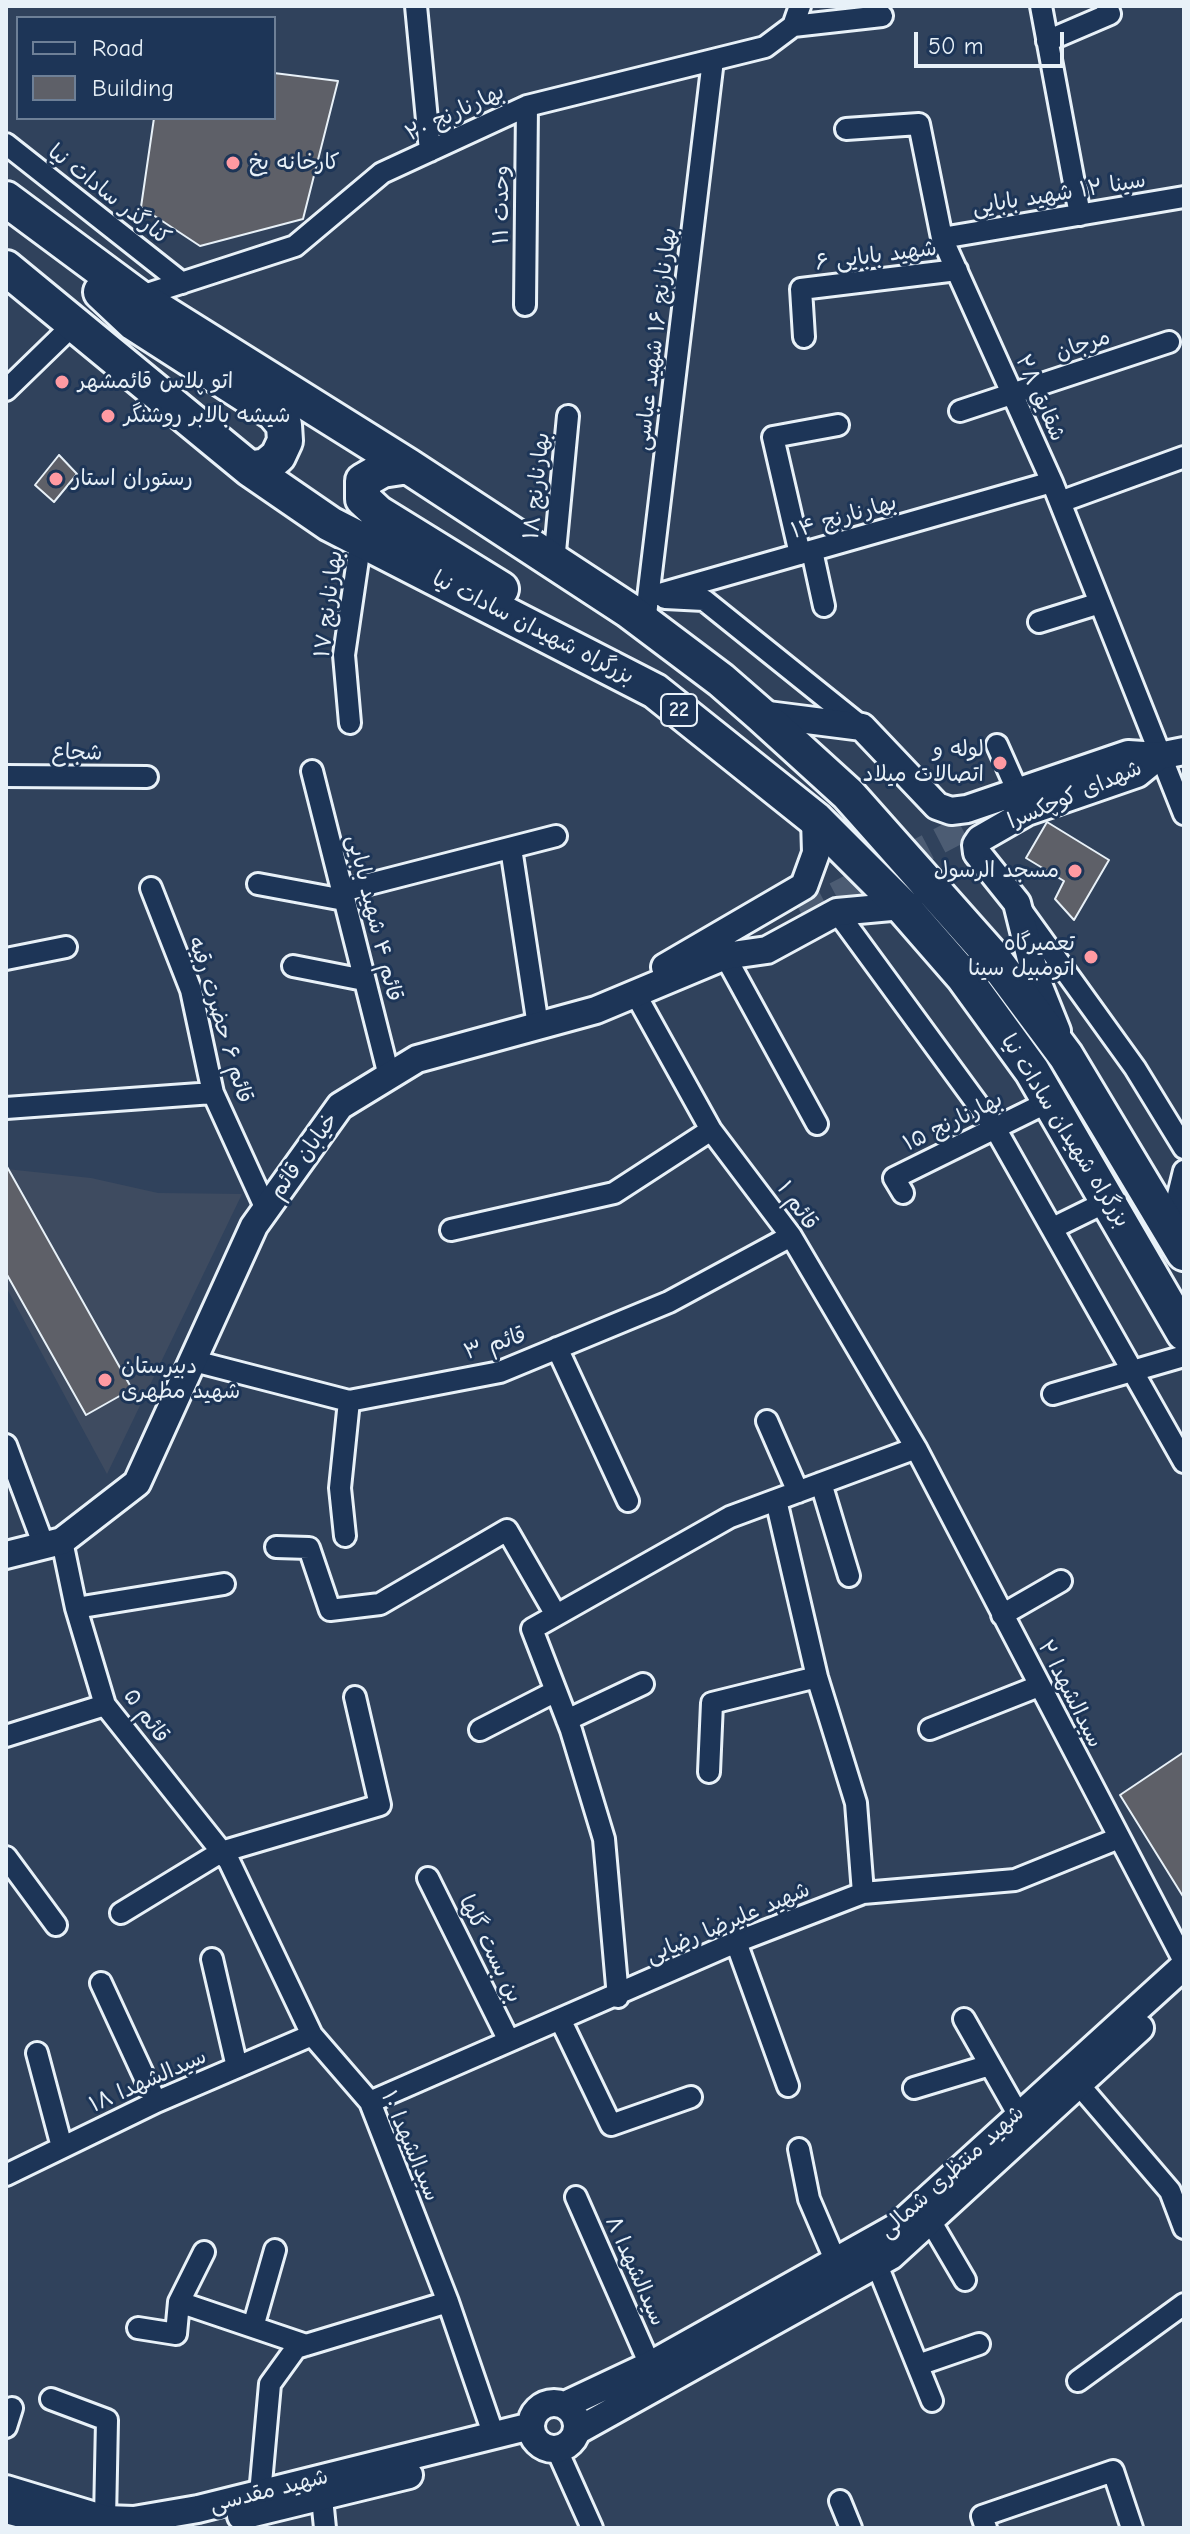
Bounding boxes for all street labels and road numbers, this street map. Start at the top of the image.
street label: بهارنارنج ۲۰ [401,79,509,147]
street label: کنارگذر سادات نیا [42,139,176,251]
street label: وحدت ۱۱ [489,165,515,245]
street label: سینا ۱۲ شهید بابایی [970,167,1148,221]
street label: بهارنارنج ۱۶ شهید عباسی [629,226,683,452]
street label: شهید بابایی ۶ [814,235,938,277]
street label: مرجان [1052,324,1114,366]
street label: شقایق ۲۸ [1009,351,1071,445]
street label: بهارنارنج ۱۸ [518,431,556,541]
street label: بهارنارنج ۱۴ [788,489,900,545]
street label: بهارنارنج ۱۷ [309,549,349,659]
street label: بزرگراه شهیدان سادات نیا [428,566,638,690]
road number: 22 [661,694,697,726]
street label: شجاع [51,739,103,767]
street label: شهدای کوچکسرا [1004,755,1146,835]
street label: قائم ۴ شهید بابایی [341,832,407,1004]
street label: قائم ۶ حضرت رقیه [182,934,258,1106]
street label: بزرگراه شهیدان سادات نیا [995,1030,1135,1232]
street label: بهارنارنج ۱۵ [899,1087,1007,1157]
street label: خیابان قائم [264,1108,344,1204]
street label: قائم ۱ [771,1176,823,1236]
street label: قائم ۳ [461,1322,529,1366]
street label: سیدالشهدا ۲ [1032,1636,1108,1752]
street label: قائم ۵ [117,1684,175,1748]
street label: شهید علیرضا رضایی [642,1877,814,1969]
street label: بن بست گلها [453,1891,527,2007]
street label: سیدالشهدا ۱۸ [85,2043,211,2119]
street label: سیدالشهدا ۱۰ [375,2087,445,2205]
street label: شهید منتظری شمالی [874,2100,1030,2244]
street label: سیدالشهدا ۸ [599,2212,671,2330]
street label: شهید مقدسی [207,2464,331,2518]

